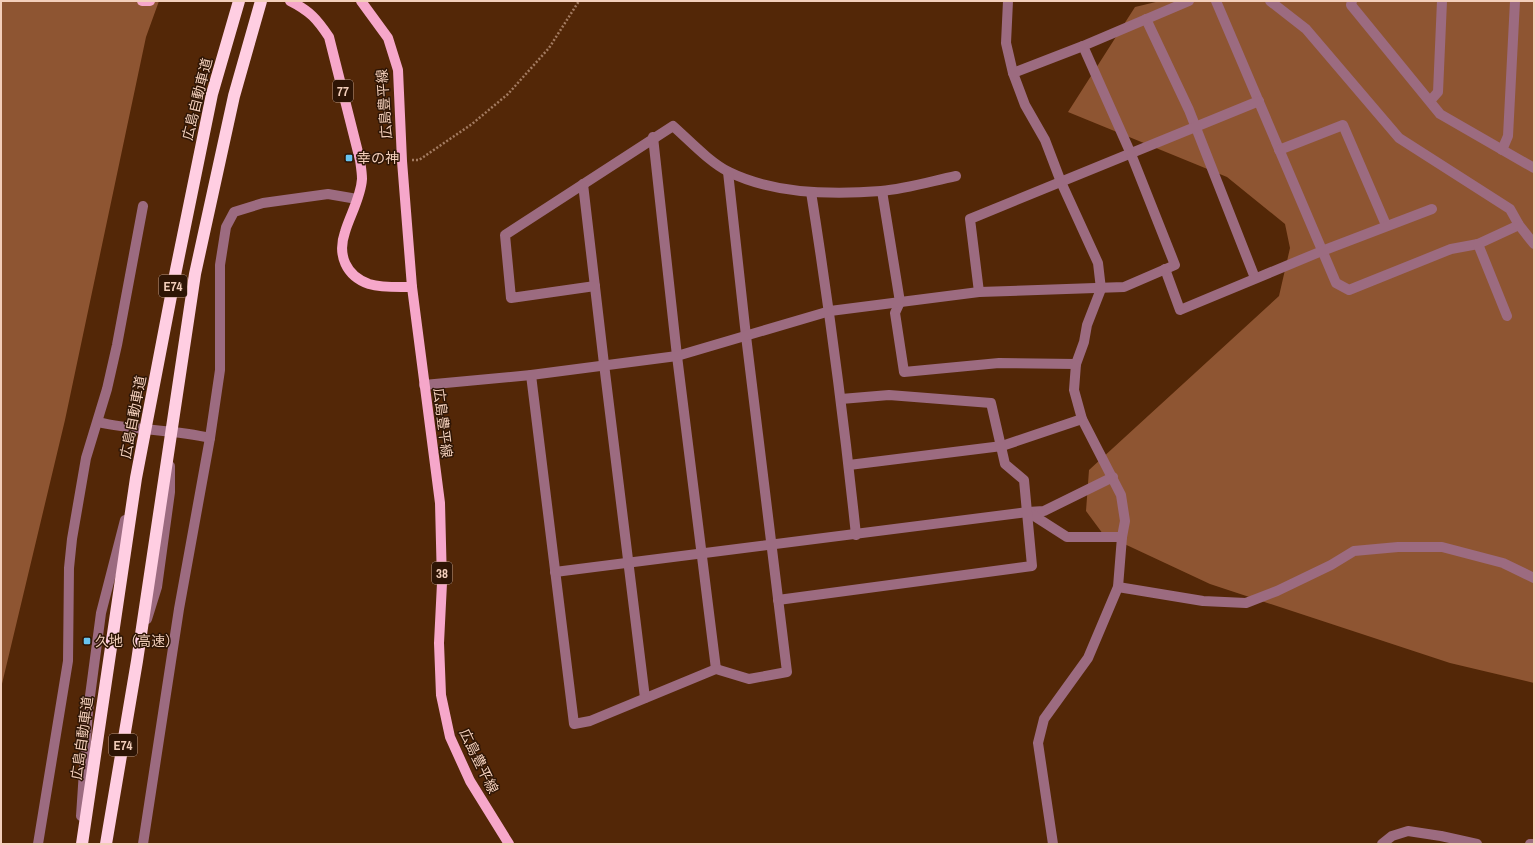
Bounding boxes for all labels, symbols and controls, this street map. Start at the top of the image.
street label: 広島自動車道 [178,56,216,142]
street label: 広島豊平線 [373,68,395,140]
road number: 77 [333,80,353,102]
place label: 幸の神 [357,149,399,167]
marker: 幸の神 [344,153,354,163]
road number: E74 [159,275,187,297]
street label: 広島自動車道 [116,374,150,460]
street label: 広島豊平線 [430,387,456,459]
road number: 38 [432,562,452,584]
place label: 久地（高速） [95,632,179,650]
marker: 久地（高速） [82,636,92,646]
street label: 広島自動車道 [67,695,97,781]
street label: 広島豊平線 [456,726,502,796]
road number: E74 [109,734,137,756]

